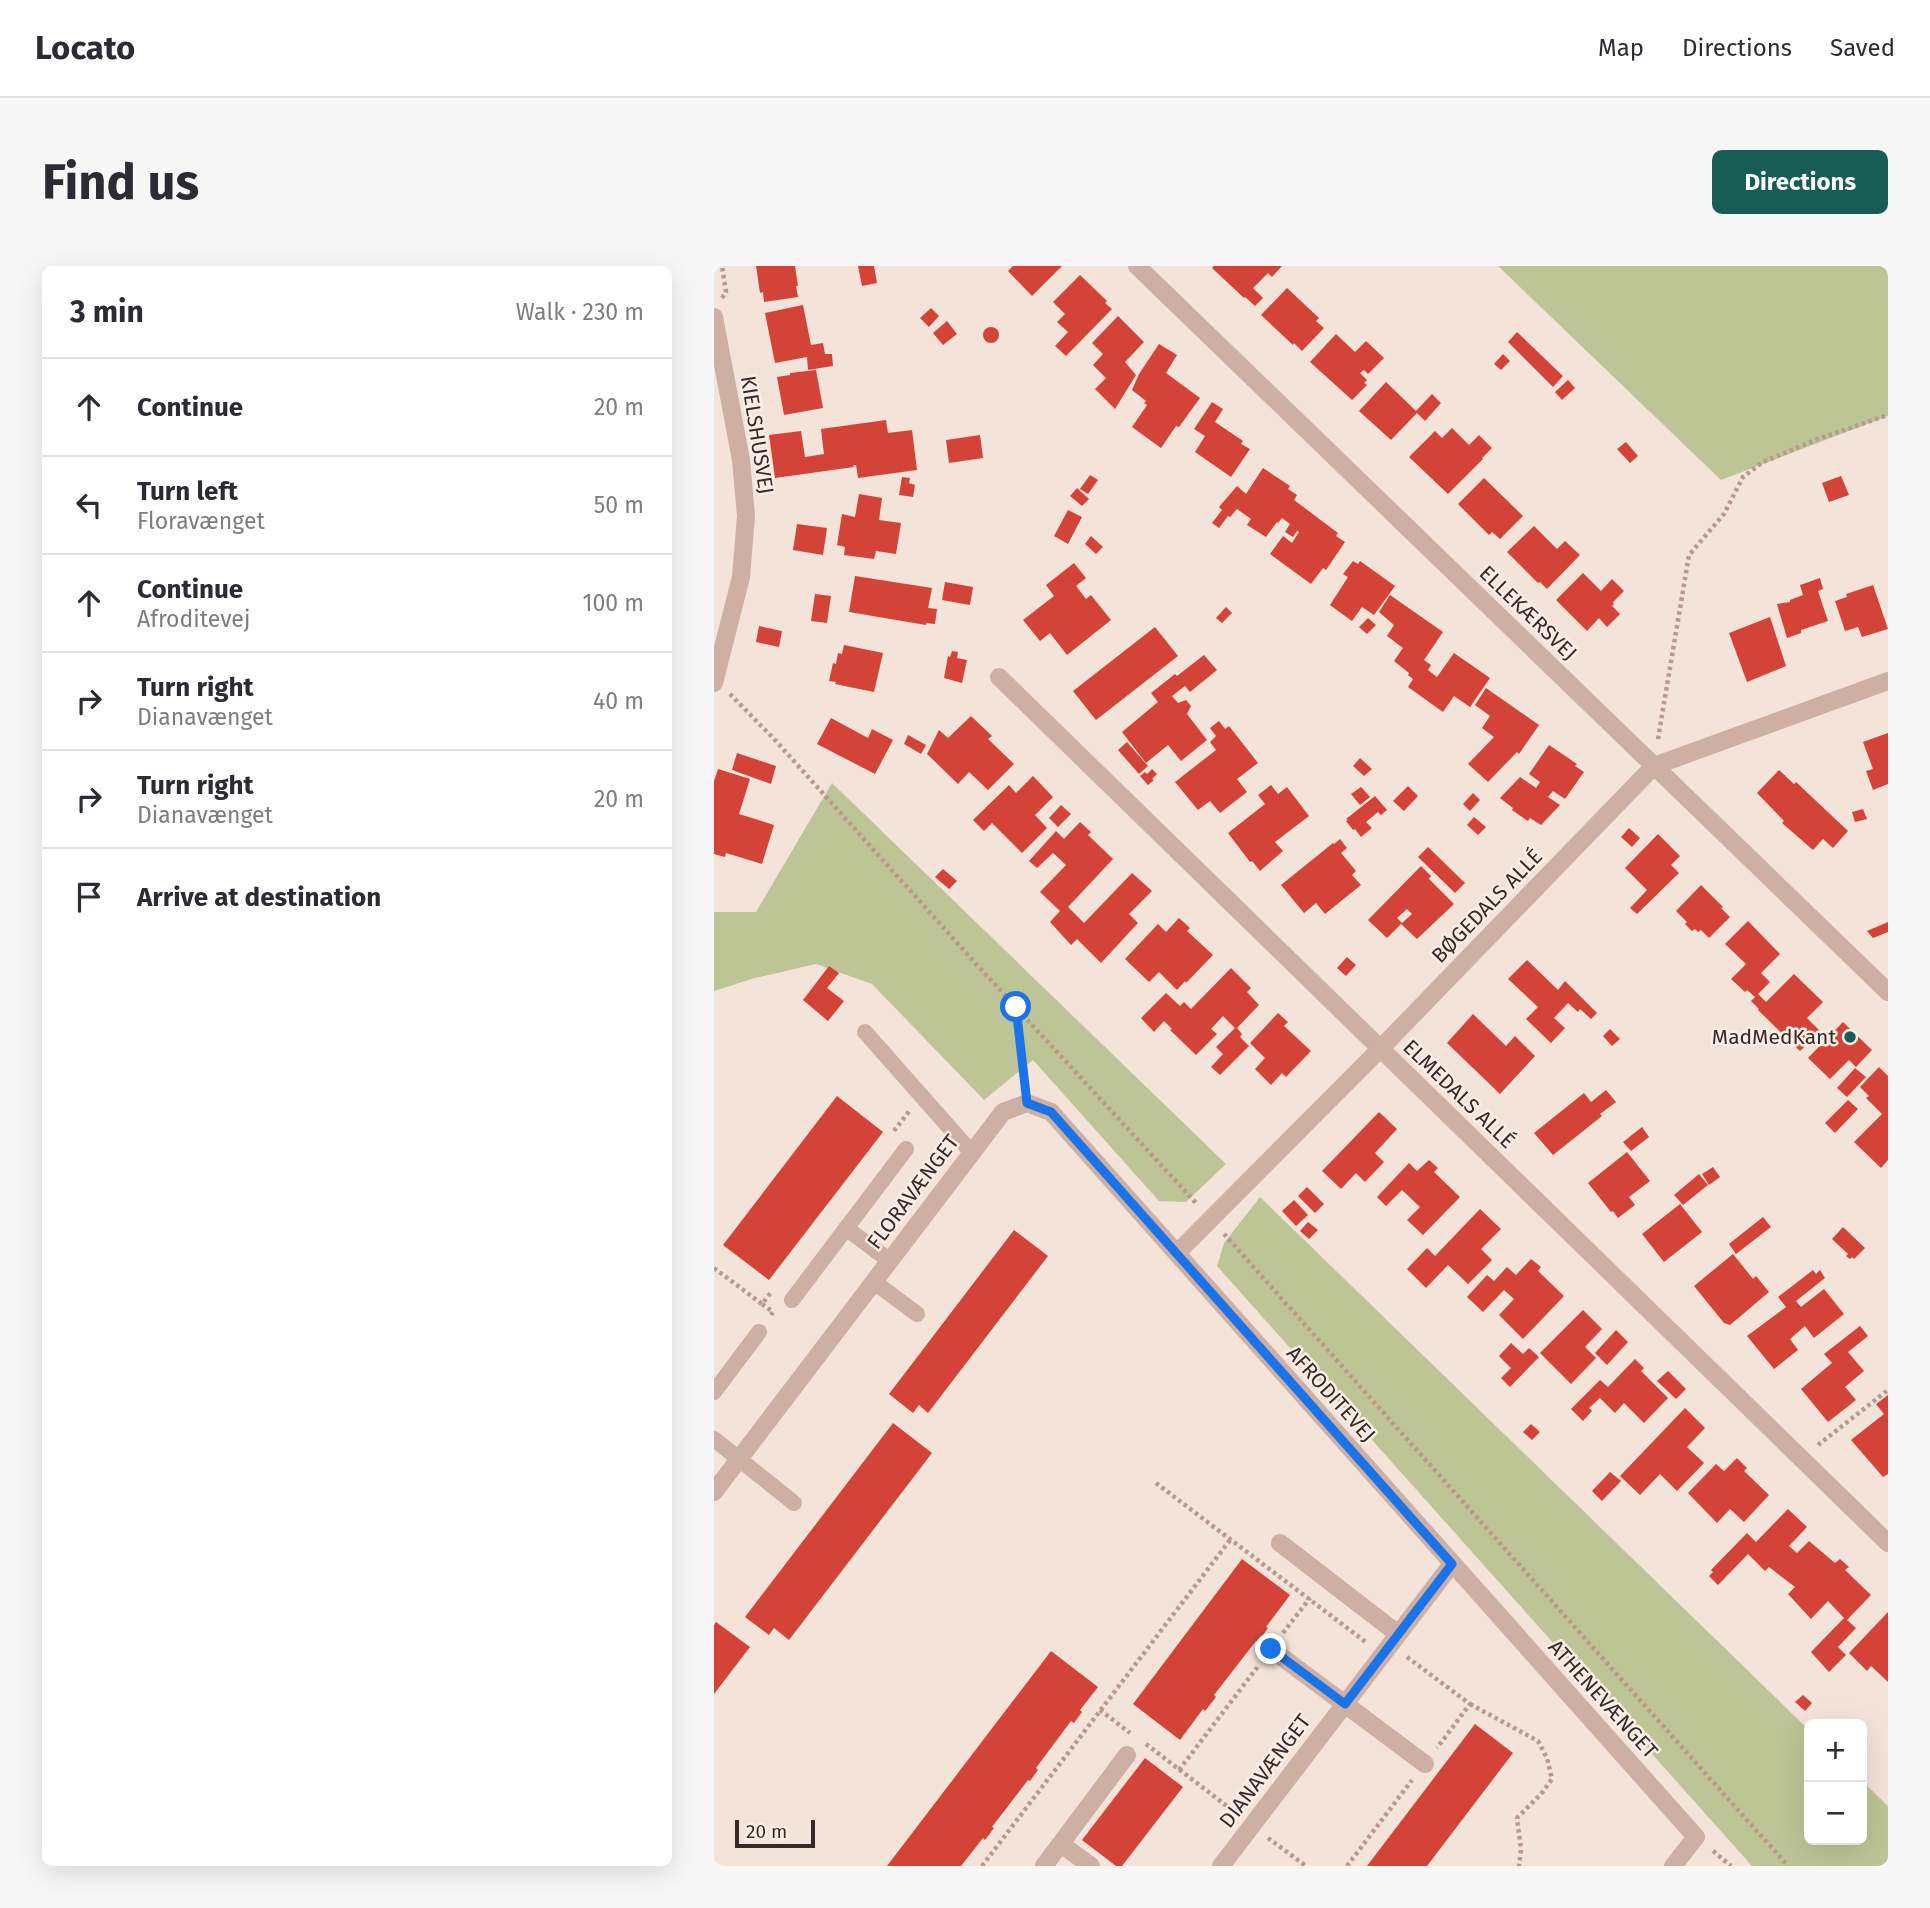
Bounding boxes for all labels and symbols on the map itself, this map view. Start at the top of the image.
street label: KIELSHUSVEJ [735,374,779,496]
street label: ELLEKÆRSVEJ [1474,560,1582,666]
street label: BØGEDALS ALLÉ [1426,844,1548,968]
route start [1000,991,1031,1022]
place label: MadMedKant [1712,1024,1836,1050]
marker: MadMedKant [1842,1029,1858,1045]
street label: ELMEDALS ALLÉ [1398,1034,1520,1154]
street label: FLORAVÆNGET [861,1129,965,1254]
street label: AFRODITEVEJ [1281,1341,1381,1447]
route end [1255,1633,1286,1664]
street label: ATHENEVÆNGET [1543,1634,1663,1764]
street label: DIANAVÆNGET [1214,1709,1316,1833]
scale bar [735,1817,816,1849]

